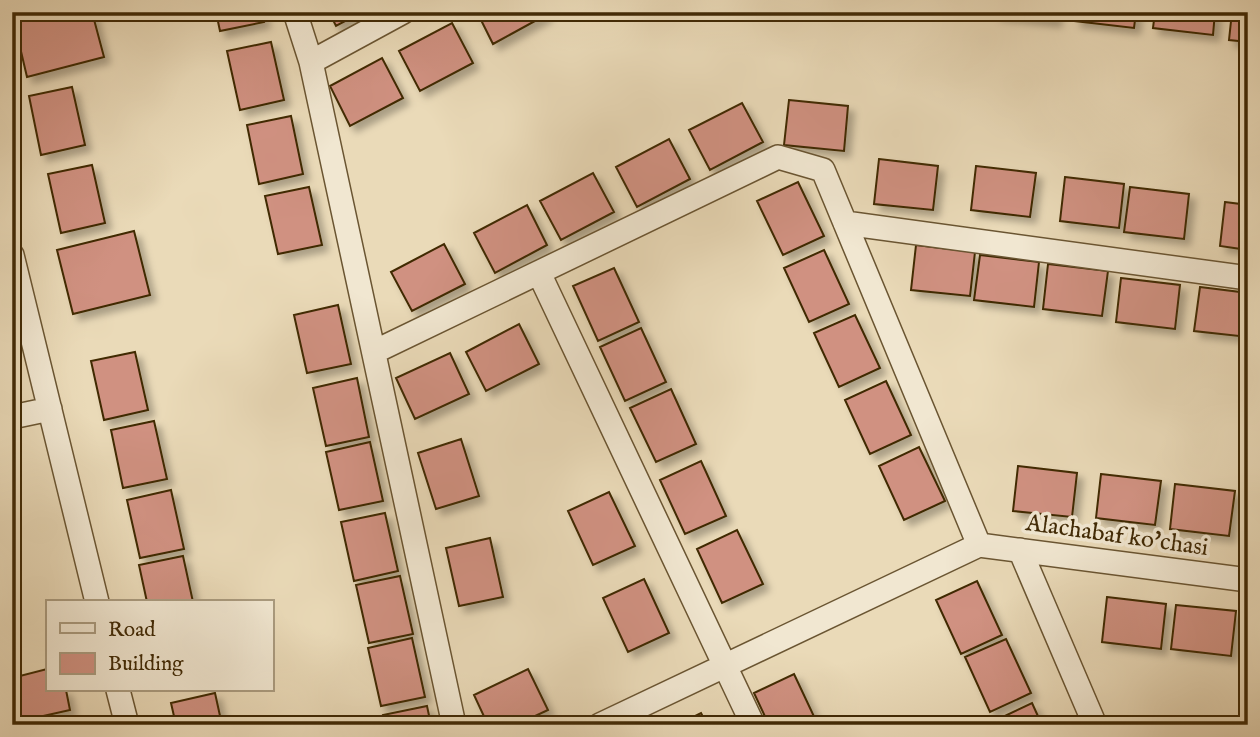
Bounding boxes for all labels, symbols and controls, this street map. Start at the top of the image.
street label: Alachabaf ko'chasi [1023,508,1210,564]
legend [46,600,273,692]
text: Road [108,617,156,644]
text: Building [108,651,184,678]

